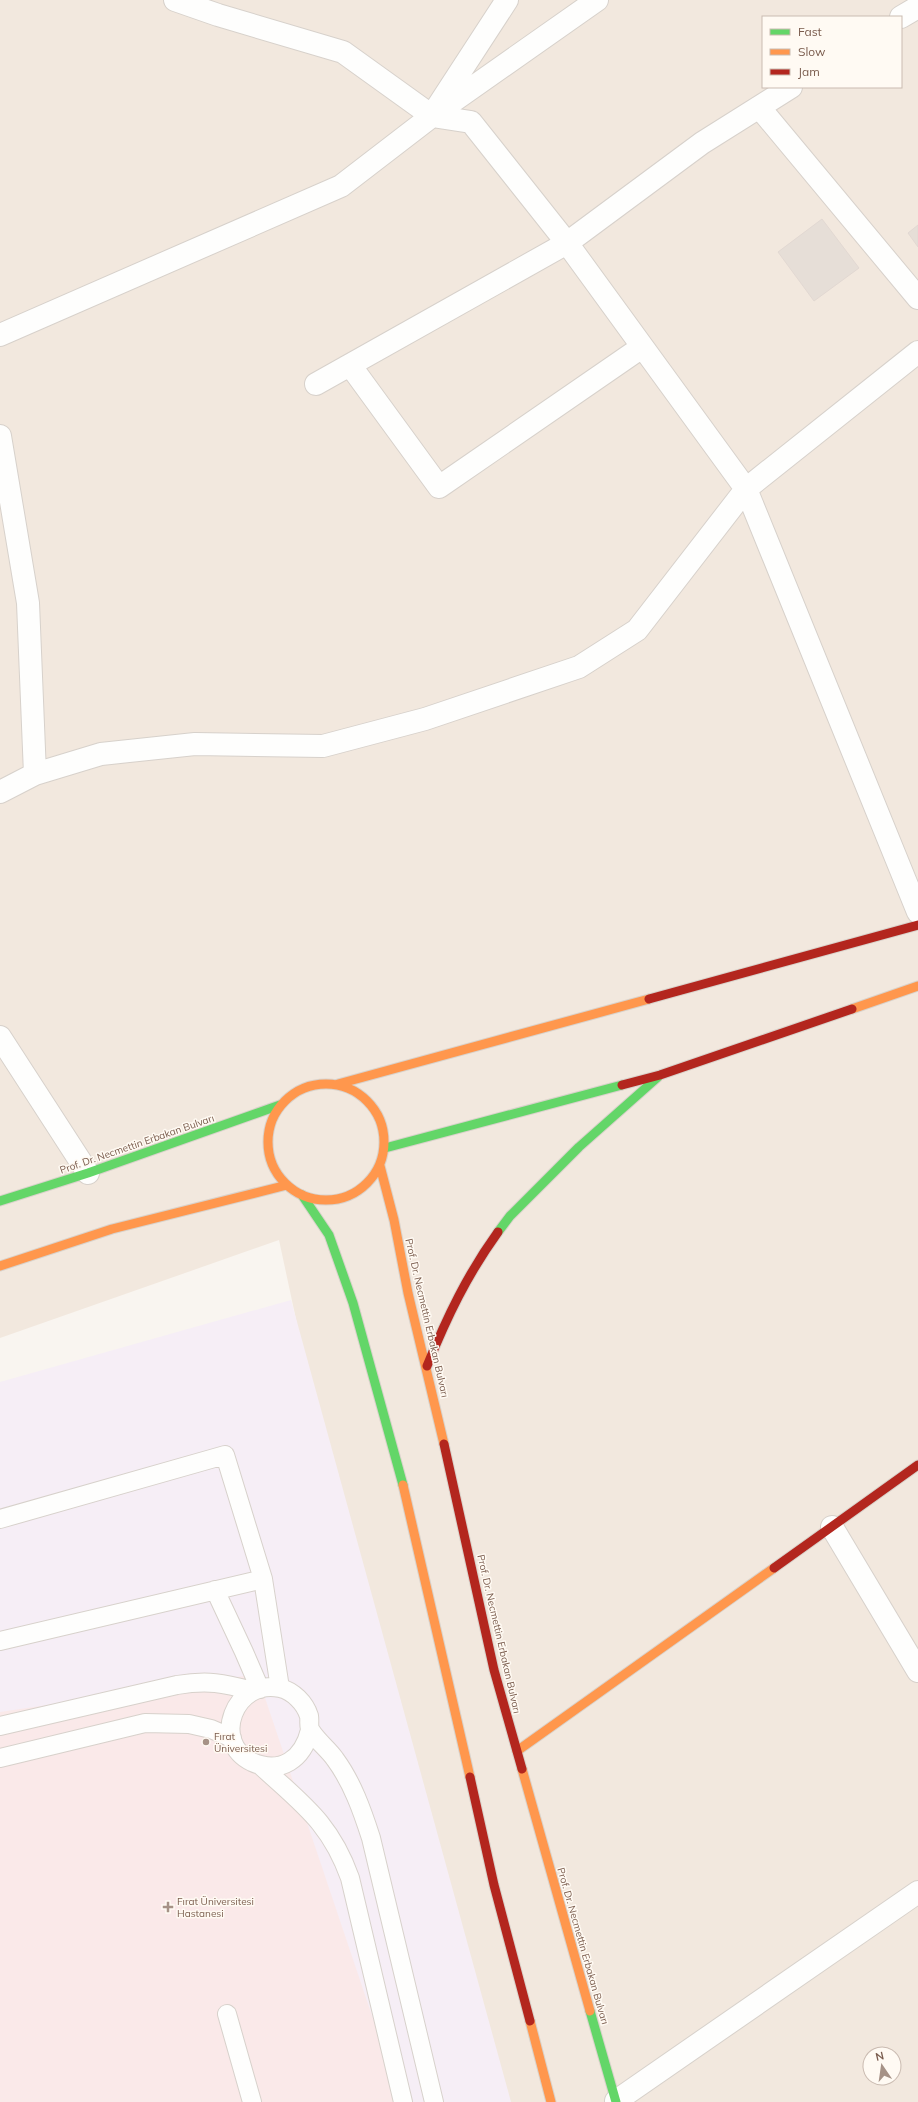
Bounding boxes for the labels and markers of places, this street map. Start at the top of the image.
place label: Fırat Üniversitesi [214,1730,267,1755]
marker: Fırat Üniversitesi [201,1737,211,1747]
place label: Fırat Üniversitesi Hastanesi [177,1895,254,1920]
marker: Fırat Üniversitesi Hastanesi [162,1901,174,1913]

